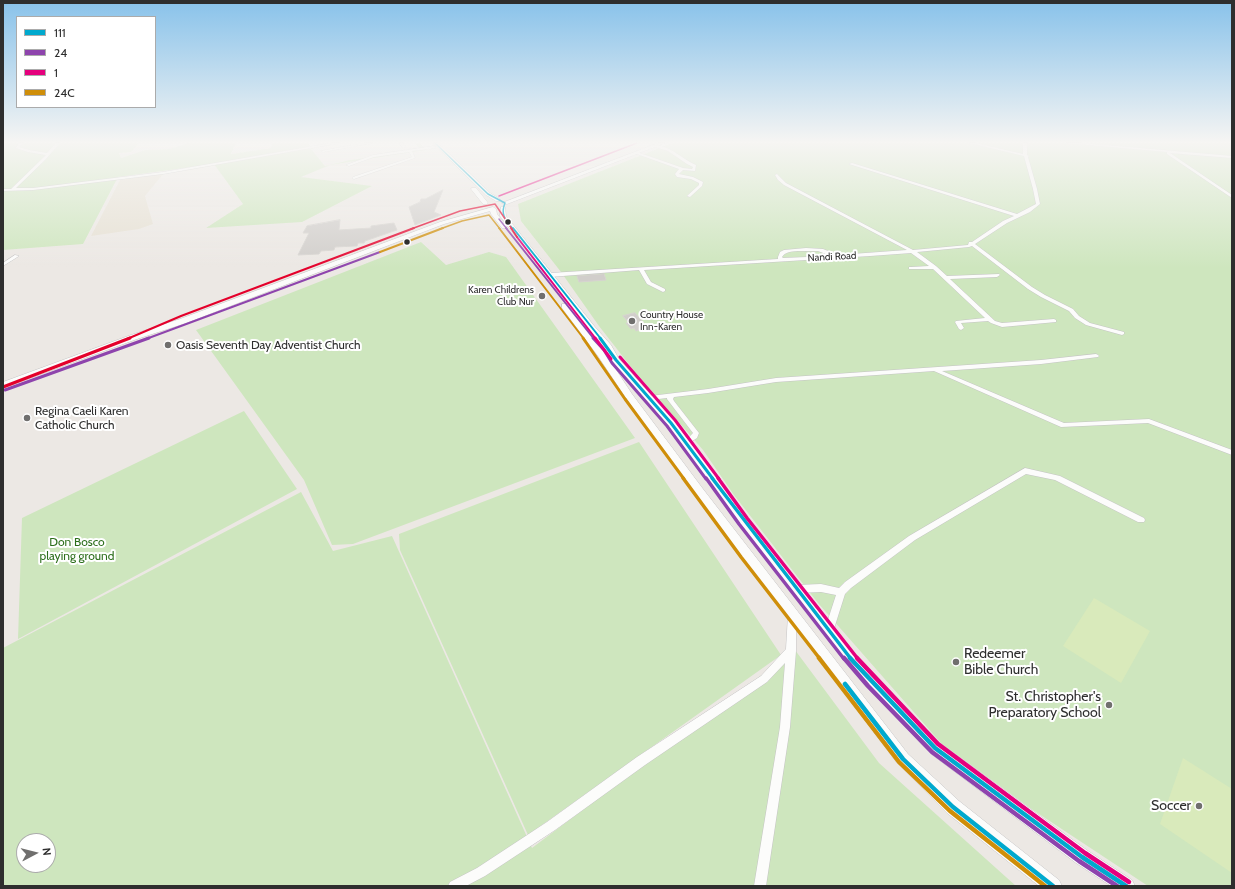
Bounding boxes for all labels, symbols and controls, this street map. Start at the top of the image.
legend [16,16,156,108]
text: 111 [54,25,66,40]
text: 24 [54,45,67,60]
text: 1 [54,65,58,80]
text: 24C [54,85,75,100]
unlabelled marker [503,217,513,227]
unlabelled marker [402,237,412,247]
street label: Nandi Road [807,250,857,264]
place label: Karen Childrens Club Nur [468,284,534,308]
marker: Karen Childrens Club Nur [537,291,547,301]
place label: Country House Inn-Karen [640,309,703,332]
marker: Country House Inn-Karen [627,316,637,326]
place label: Oasis Seventh Day Adventist Church [176,338,360,352]
marker: Oasis Seventh Day Adventist Church [163,340,173,350]
place label: Regina Caeli Karen Catholic Church [35,404,128,432]
marker: Regina Caeli Karen Catholic Church [22,413,32,423]
park label: Don Bosco playing ground [40,535,114,563]
place label: Redeemer Bible Church [964,646,1038,678]
marker: Redeemer Bible Church [951,657,961,667]
place label: St. Christopher's Preparatory School [988,689,1101,722]
marker: St. Christopher's Preparatory School [1104,700,1114,710]
place label: Soccer [1151,798,1191,814]
marker: Soccer [1194,801,1204,811]
north arrow [16,833,56,873]
text: N [39,847,54,856]

